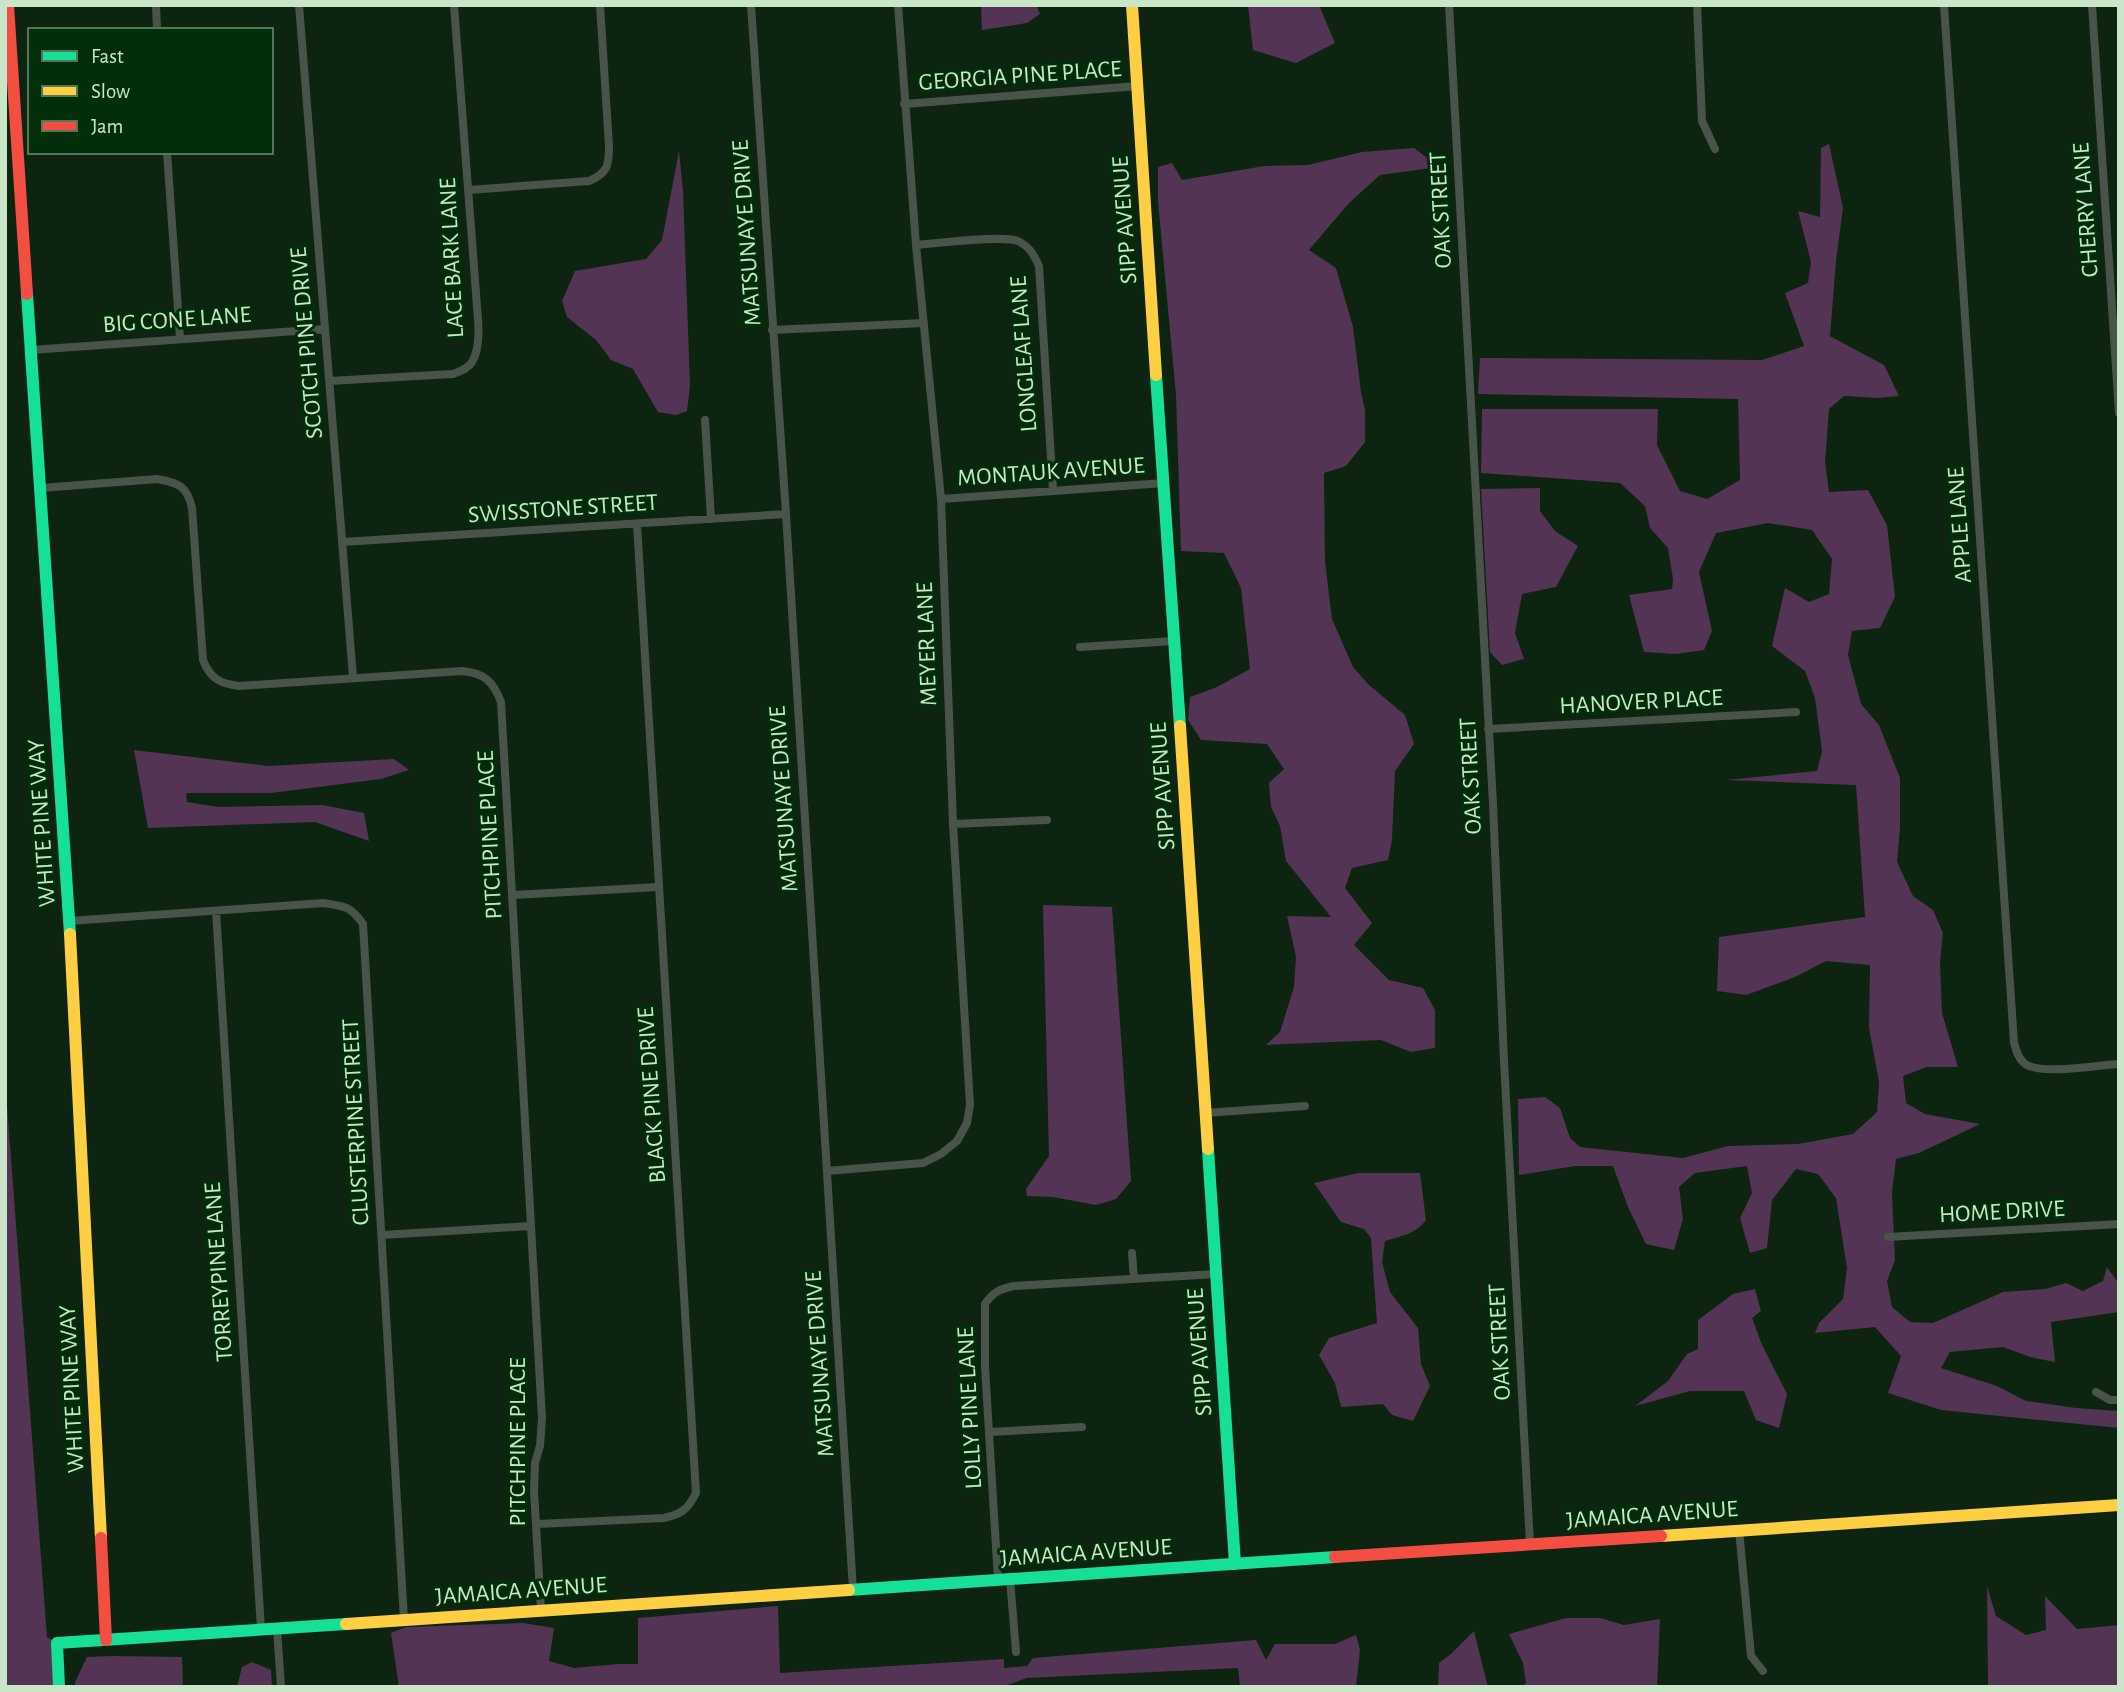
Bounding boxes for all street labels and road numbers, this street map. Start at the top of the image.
street label: GEORGIA PINE PLACE [918,57,1123,95]
street label: MATSUNAYE DRIVE [728,139,765,327]
street label: CHERRY LANE [2069,141,2103,278]
street label: OAK STREET [1426,151,1456,269]
street label: SIPP AVENUE [1109,155,1141,285]
street label: LACE BARK LANE [436,177,468,339]
street label: SCOTCH PINE DRIVE [287,246,327,440]
street label: LONGLEAF LANE [1007,275,1041,433]
street label: BIG CONE LANE [102,303,252,337]
street label: MONTAUK AVENUE [957,453,1146,491]
street label: APPLE LANE [1944,466,1976,584]
street label: SWISSTONE STREET [467,490,659,528]
street label: MEYER LANE [913,581,941,706]
street label: HANOVER PLACE [1559,686,1724,718]
street label: MATSUNAYE DRIVE [765,705,802,893]
street label: OAK STREET [1456,717,1486,835]
street label: SIPP AVENUE [1147,721,1179,851]
street label: WHITE PINE WAY [24,738,60,908]
street label: PITCHPINE PLACE [474,749,506,920]
street label: BLACK PINE DRIVE [634,1006,670,1184]
street label: CLUSTERPINE STREET [339,1018,373,1226]
street label: TORREYPINE LANE [201,1181,237,1362]
street label: HOME DRIVE [1939,1197,2066,1227]
street label: MATSUNAYE DRIVE [801,1270,838,1458]
street label: OAK STREET [1485,1283,1515,1401]
street label: SIPP AVENUE [1184,1287,1216,1417]
street label: WHITE PINE WAY [56,1304,88,1474]
street label: LOLLY PINE LANE [954,1326,986,1490]
street label: PITCHPINE PLACE [506,1357,530,1527]
street label: JAMAICA AVENUE [1565,1497,1739,1533]
street label: JAMAICA AVENUE [999,1535,1173,1571]
street label: JAMAICA AVENUE [434,1573,608,1609]

